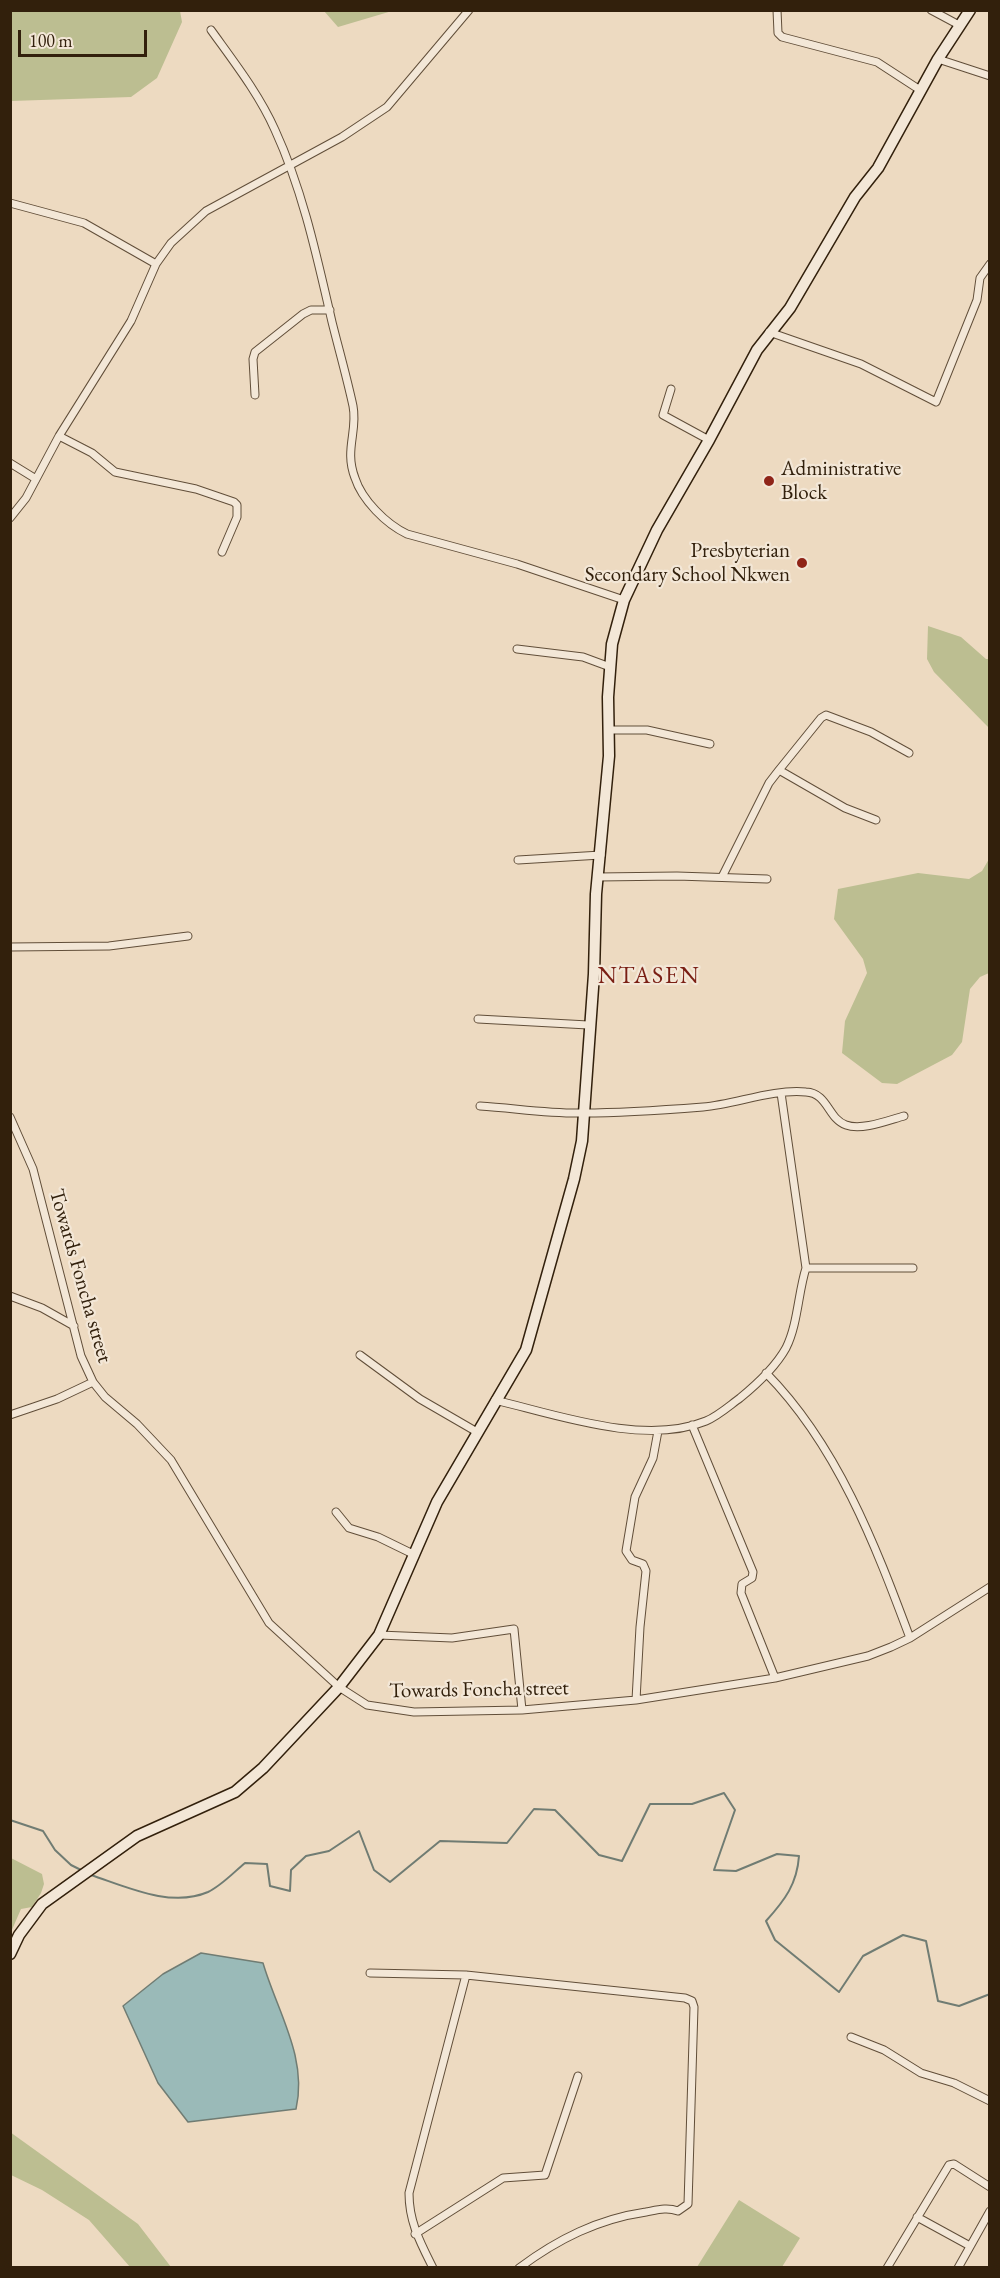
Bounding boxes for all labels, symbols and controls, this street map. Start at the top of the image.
scale bar [21,18,150,56]
text: 100 m [29,29,73,52]
place label: Administrative Block [781,456,901,506]
marker: Administrative Block [762,474,776,488]
place label: Presbyterian Secondary School Nkwen [585,538,790,588]
marker: Presbyterian Secondary School Nkwen [795,556,809,570]
district label: NTASEN [598,962,700,990]
street label: Towards Foncha street [43,1186,117,1366]
street label: Towards Foncha street [389,1676,569,1704]

